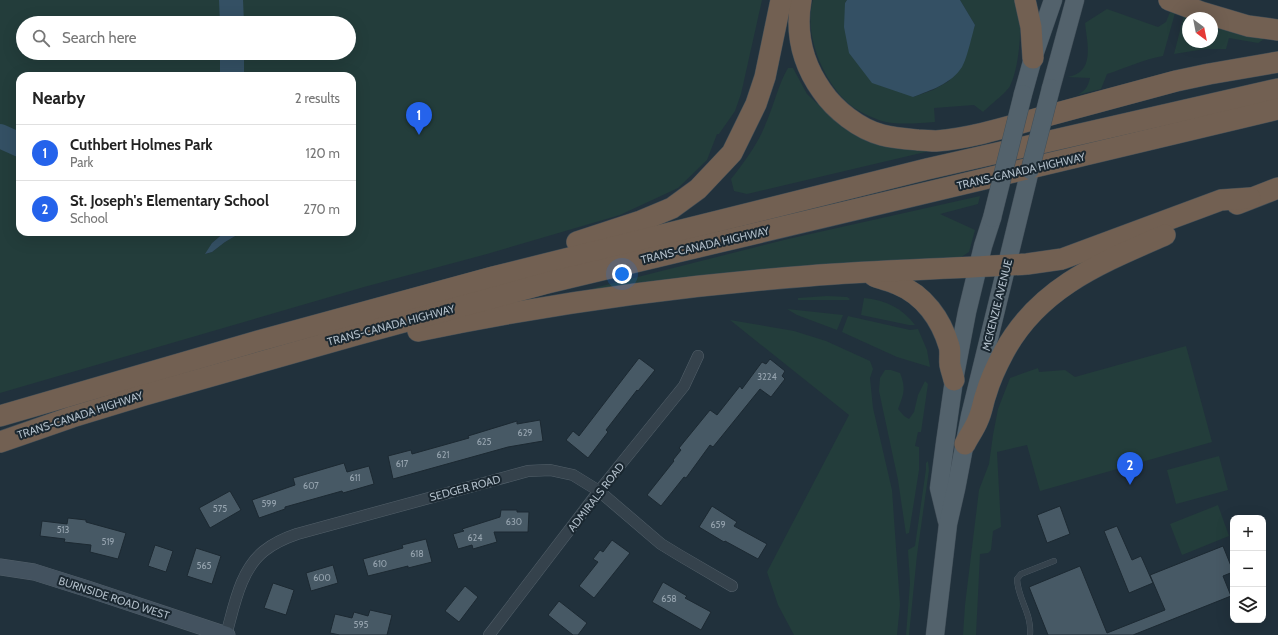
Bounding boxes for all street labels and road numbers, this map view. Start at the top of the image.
street label: TRANS-CANADA HIGHWAY [955,149,1087,193]
street label: TRANS-CANADA HIGHWAY [639,223,771,267]
street label: MCKENZIE AVENUE [979,258,1015,352]
street label: TRANS-CANADA HIGHWAY [326,301,457,349]
street label: TRANS-CANADA HIGHWAY [15,388,145,442]
street label: ADMIRALS ROAD [565,460,627,534]
street label: SEDGER ROAD [428,472,502,504]
street label: BURNSIDE ROAD WEST [57,573,171,623]

